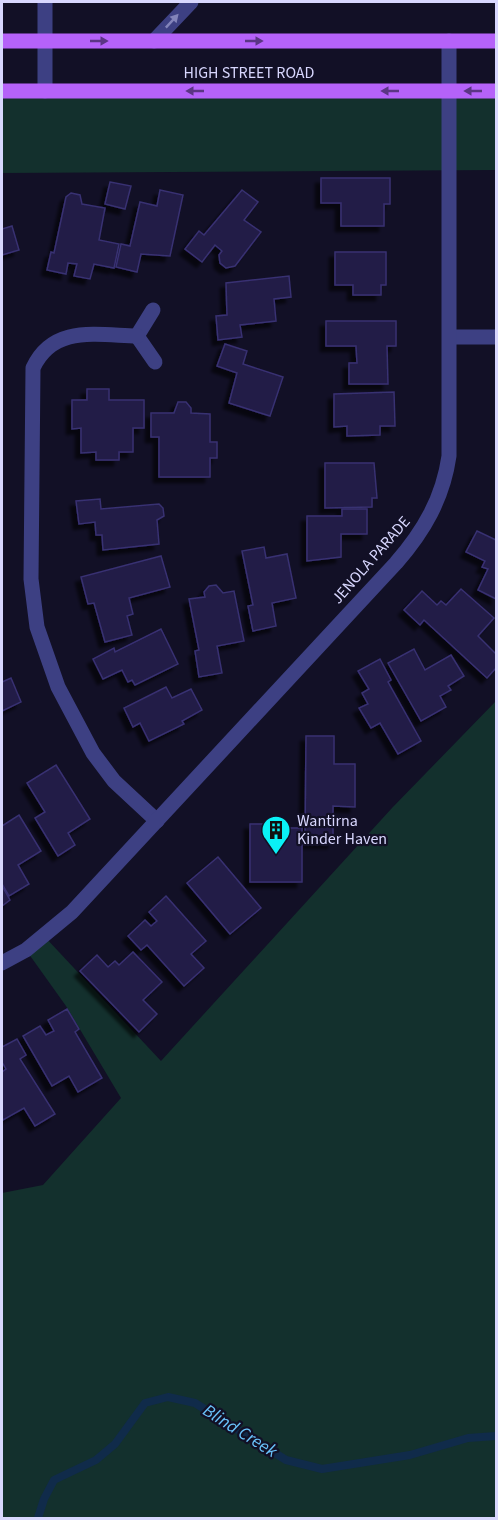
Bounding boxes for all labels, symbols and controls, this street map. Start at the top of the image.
one-way arrow [165,14,179,29]
one-way arrow [245,36,264,46]
one-way arrow [90,37,109,46]
street label: HIGH STREET ROAD [184,62,315,84]
one-way arrow [186,86,205,96]
one-way arrow [381,86,400,96]
one-way arrow [463,86,482,96]
street label: JENOLA PARADE [327,511,415,609]
place label: Wantirna Kinder Haven [297,810,387,850]
building icon: Wantirna Kinder Haven [260,814,292,856]
water label: Blind Creek [198,1398,282,1464]

